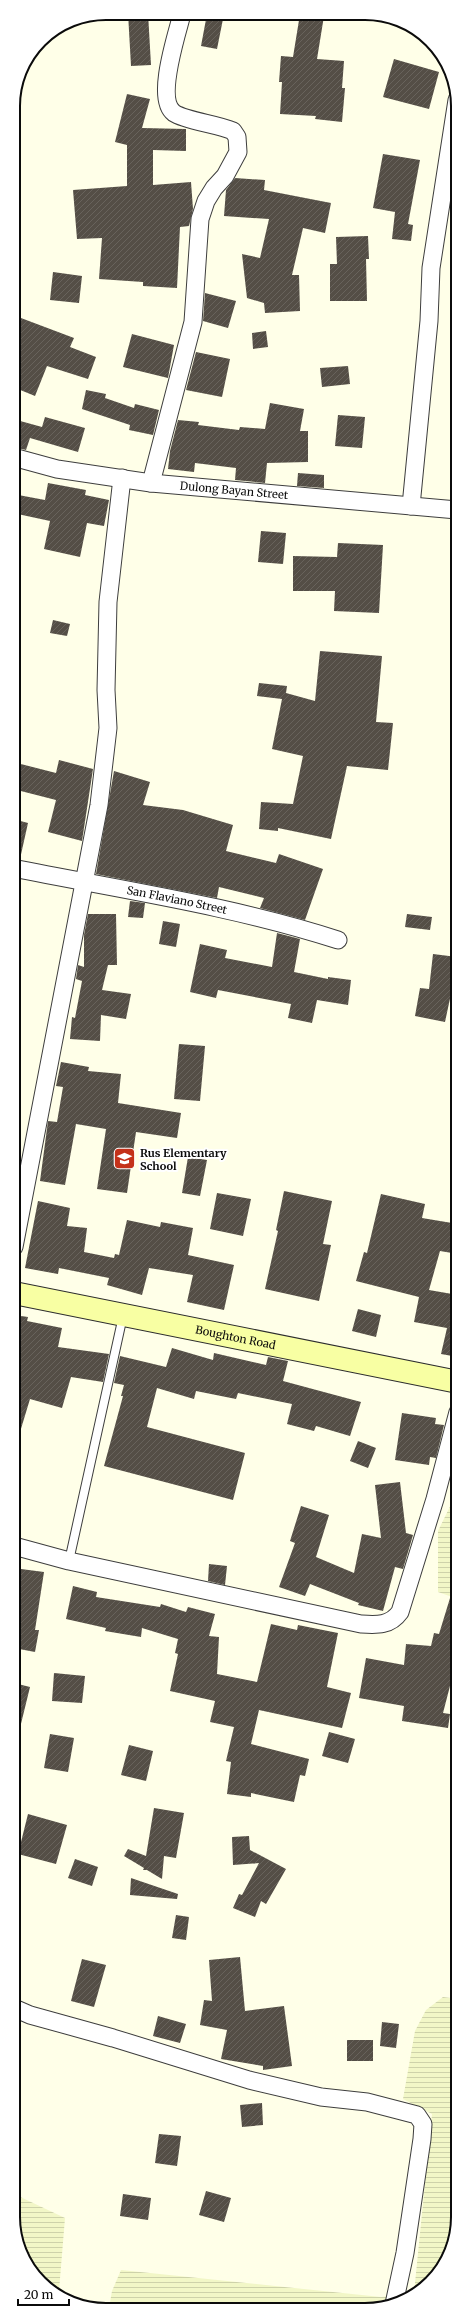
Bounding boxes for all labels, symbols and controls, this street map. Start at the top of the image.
street label: Dulong Bayan Street [179,479,289,502]
street label: San Flaviano Street [126,883,229,917]
school or university icon: Rus Elementary School [112,1146,138,1172]
place label: Rus Elementary School [140,1146,227,1173]
street label: Boughton Road [194,1323,277,1352]
scale bar [18,2281,69,2307]
text: 20 m [24,2287,53,2302]

